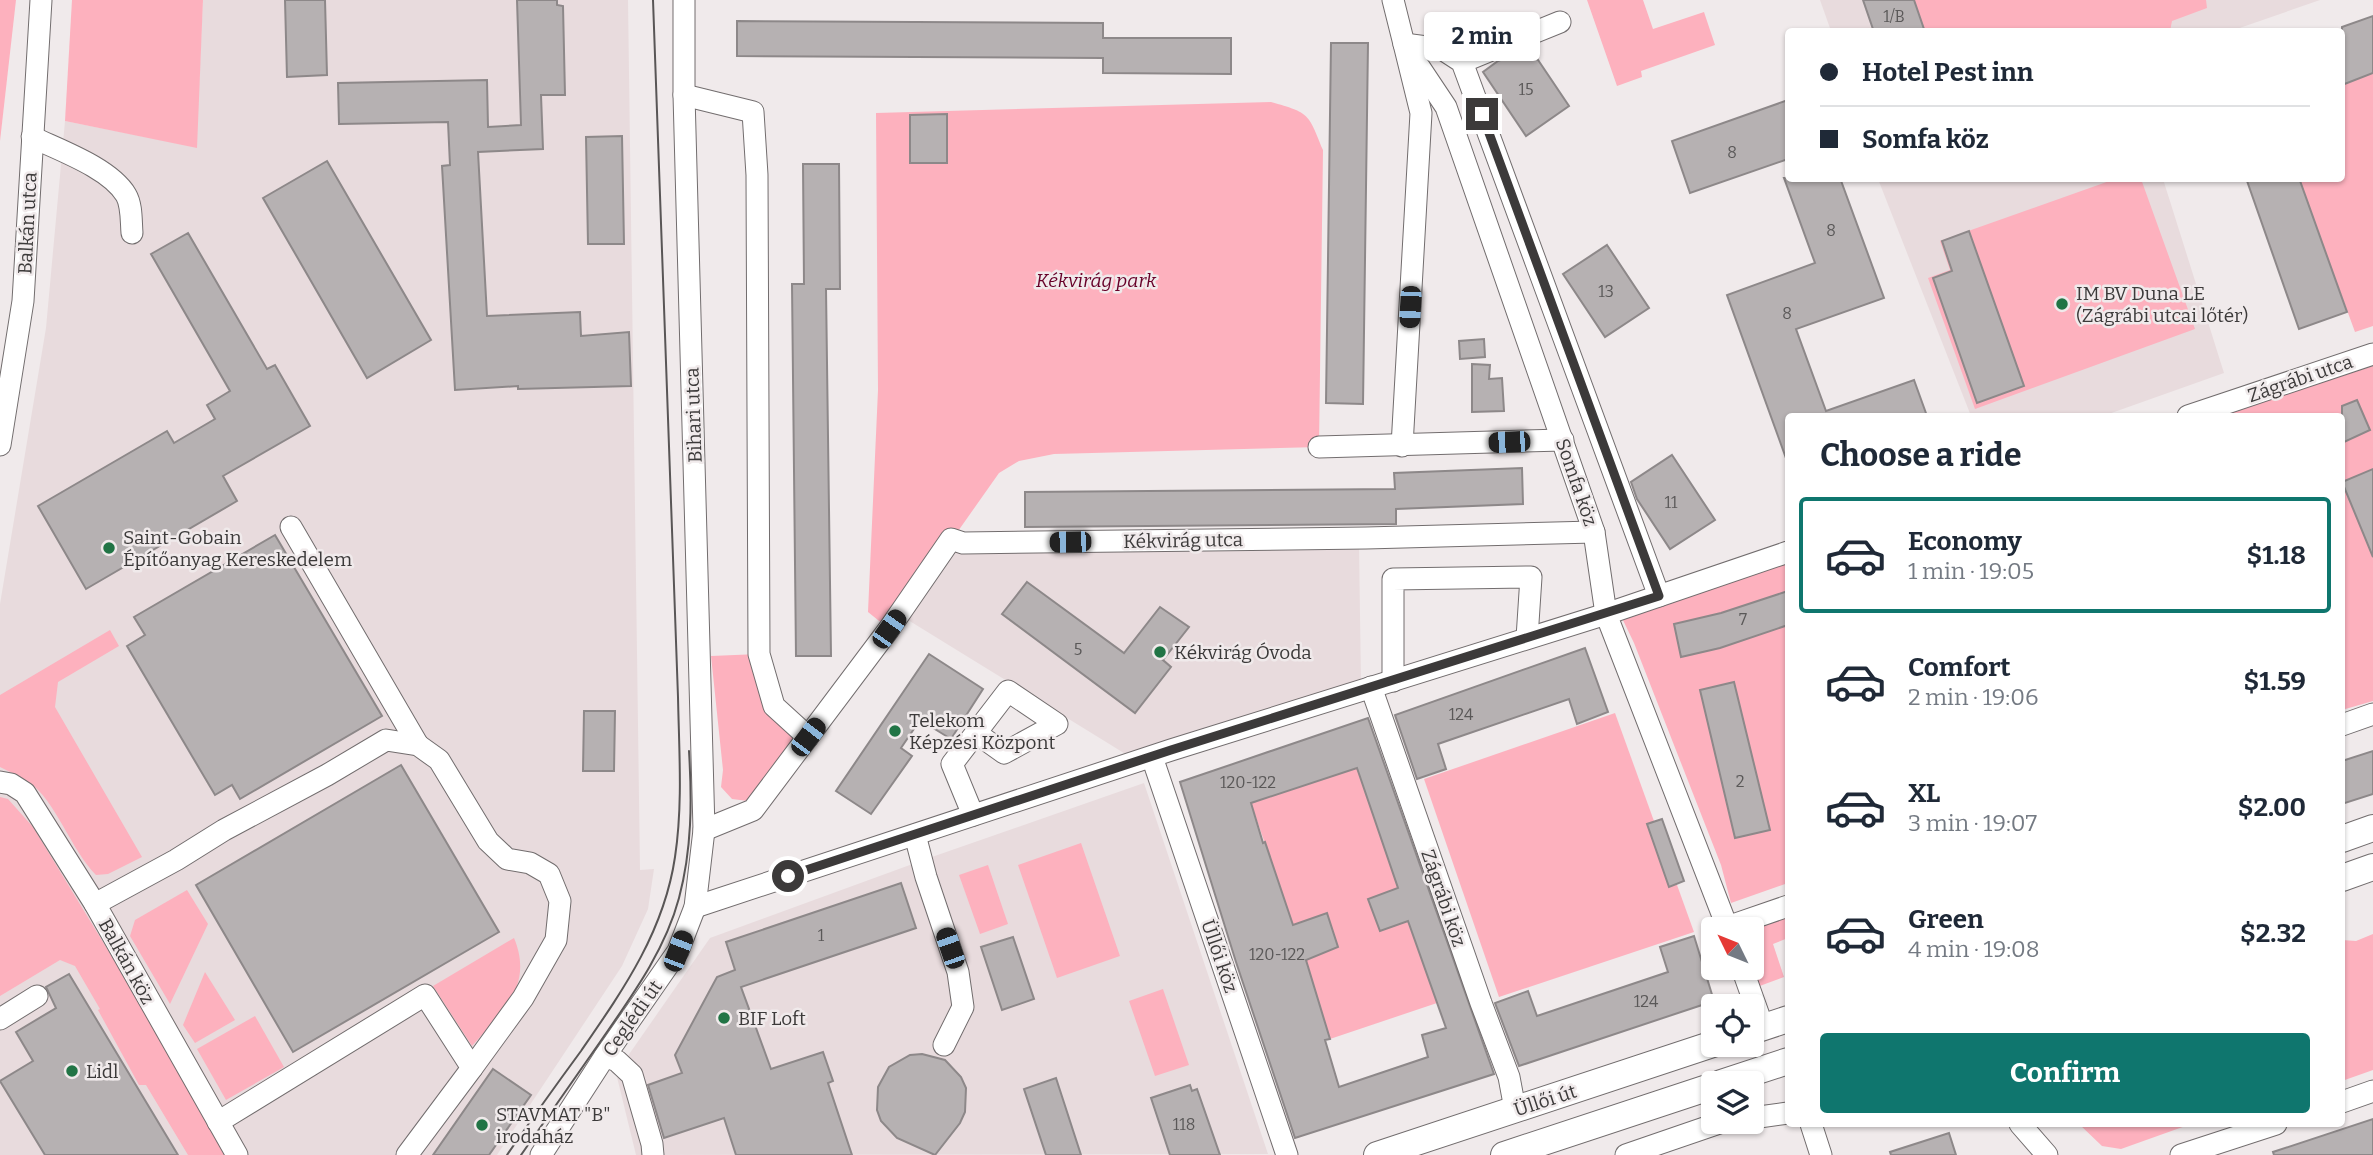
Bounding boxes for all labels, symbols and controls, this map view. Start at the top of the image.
house number: 1/B [1883,7,1905,26]
callout: 2 min [1424,12,1540,61]
text: 2 min [1451,22,1513,50]
text: Hotel Pest inn [1862,57,2034,88]
house number: 15 [1518,80,1534,99]
route end [1466,98,1498,130]
text: Somfa köz [1862,124,1989,155]
house number: 8 [1727,143,1737,162]
street label: Balkán utca [13,171,42,275]
house number: 8 [1826,221,1836,240]
park label: Kékvirág park [1036,269,1157,292]
house number: 13 [1598,282,1614,301]
place label: IM BV Duna LE (Zágrábi utcai lőtér) [2076,282,2248,327]
car [1399,285,1422,329]
marker: IM BV Duna LE (Zágrábi utcai lőtér) [2054,296,2070,312]
house number: 8 [1782,304,1792,323]
street label: Zágrábi utca [2245,350,2356,407]
street label: Bihari utca [680,366,707,463]
car [1488,431,1531,453]
street label: Somfa köz [1551,435,1602,529]
text: Choose a ride [1820,436,2021,474]
house number: 11 [1665,493,1678,512]
icon: car [1824,524,1887,587]
place label: Saint-Gobain Építőanyag Kereskedelem [123,526,352,571]
text: Economy [1908,526,2022,557]
street label: Kékvirág utca [1123,528,1244,553]
car [1049,531,1092,553]
marker: Saint-Gobain Építőanyag Kereskedelem [101,540,117,556]
text: $1.18 [2247,540,2306,571]
text: 1 min · 19:05 [1908,557,2034,585]
car [869,606,910,652]
house number: 7 [1739,610,1747,629]
house number: 5 [1074,640,1082,659]
place label: Kékvirág Óvoda [1174,641,1312,664]
marker: Kékvirág Óvoda [1152,644,1168,660]
icon: car [1824,650,1887,713]
text: Comfort [1908,652,2011,683]
text: $1.59 [2244,666,2306,697]
text: 2 min · 19:06 [1908,683,2038,711]
house number: 124 [1449,705,1474,724]
place label: Telekom Képzési Központ [909,709,1055,754]
car [787,714,830,760]
marker: Telekom Képzési Központ [887,723,903,739]
house number: 2 [1736,772,1744,791]
house number: 120-122 [1220,773,1276,792]
icon: car [1824,776,1887,839]
text: XL [1908,778,1940,809]
text: $2.00 [2238,792,2306,823]
text: 3 min · 19:07 [1908,809,2037,837]
street label: Zágrábi köz [1416,847,1471,950]
route start [772,860,804,892]
icon: car [1824,902,1887,965]
text: Green [1908,904,1984,935]
street label: Balkán köz [94,914,159,1008]
street label: Üllői köz [1196,917,1243,996]
north arrow [1701,917,1764,980]
map controls [1701,917,1764,1134]
text: $2.32 [2240,918,2306,949]
car [934,925,967,971]
house number: 1 [818,926,825,945]
car [661,928,696,974]
text: 4 min · 19:08 [1908,935,2040,963]
house number: 120-122 [1249,945,1305,964]
street label: Ceglédi út [598,976,667,1061]
house number: 124 [1634,992,1659,1011]
button: locate [1701,994,1764,1057]
place label: BIF Loft [738,1007,806,1030]
marker: BIF Loft [716,1010,732,1026]
button: Confirm [1820,1033,2310,1113]
place label: Lidl [86,1060,119,1083]
marker: Lidl [64,1063,80,1079]
button: layers [1701,1071,1764,1134]
street label: Üllői út [1511,1080,1579,1121]
place label: STAVMAT "B" irodaház [496,1103,610,1148]
house number: 118 [1173,1115,1195,1134]
marker: STAVMAT "B" irodaház [474,1117,490,1133]

